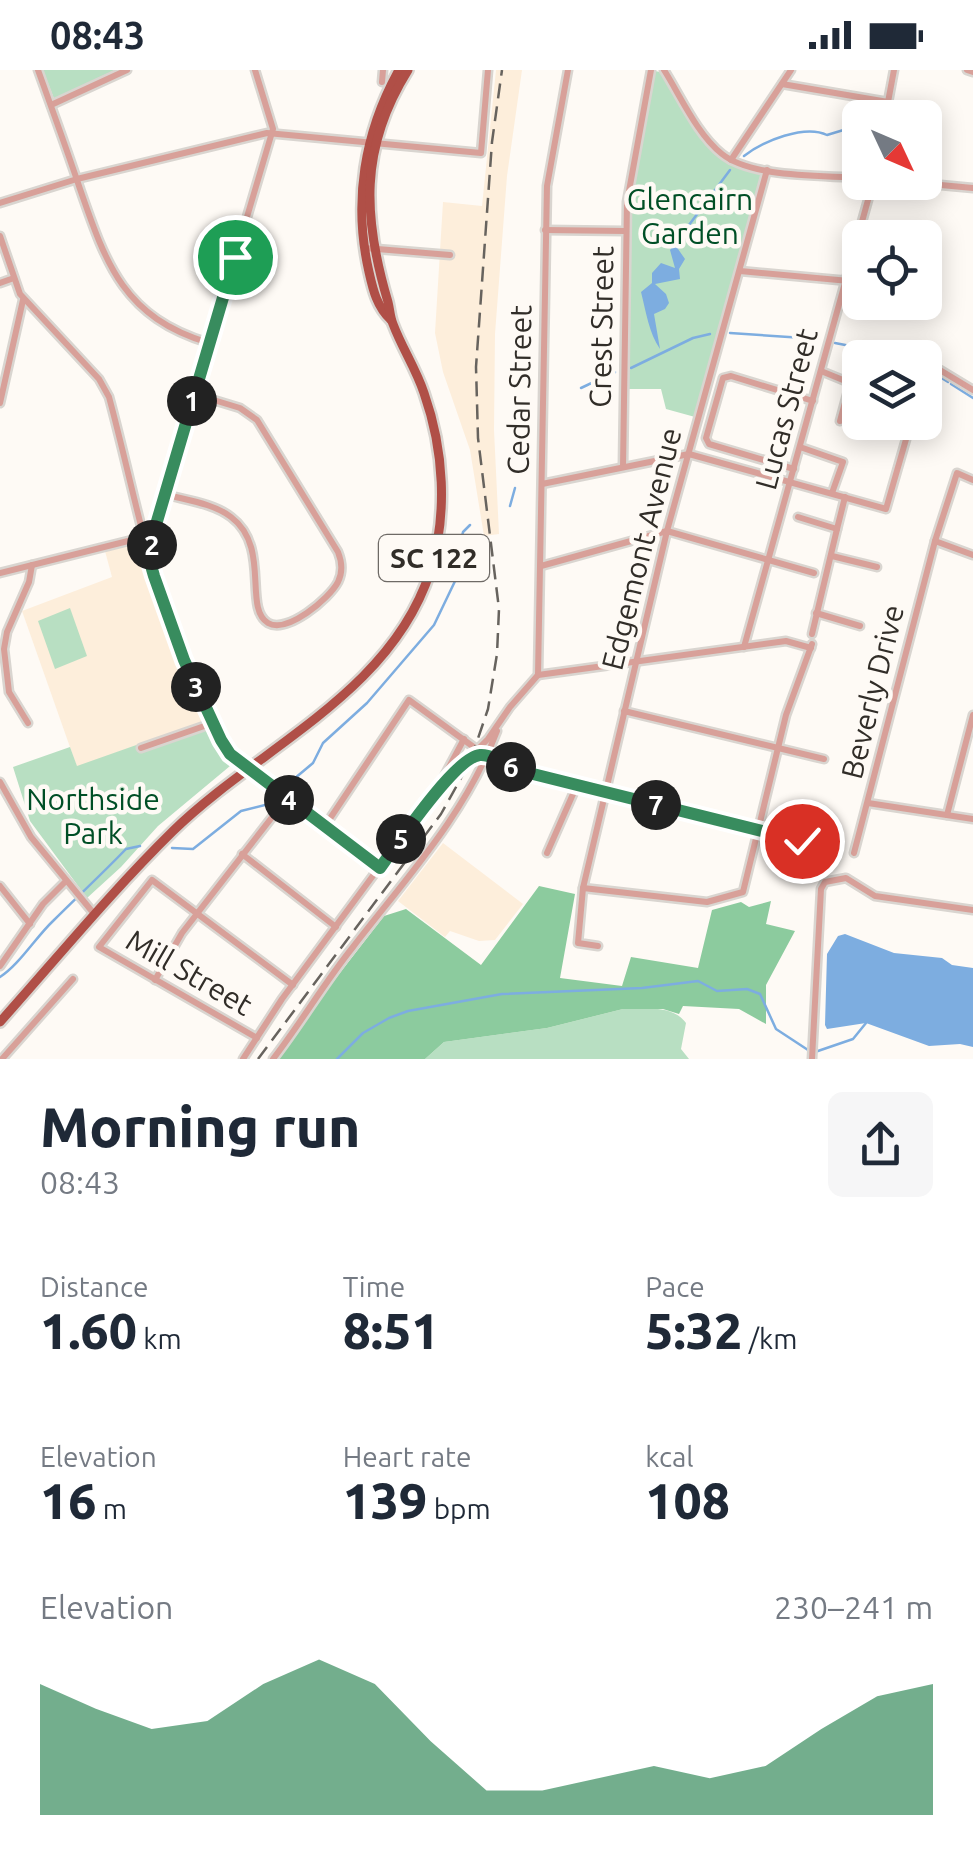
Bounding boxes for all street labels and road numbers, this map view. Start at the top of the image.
street label: Crest Street [583,246,619,408]
street label: Cedar Street [501,305,537,475]
street label: Lucas Street [748,324,824,493]
street label: Edgemont Avenue [595,424,688,673]
road number: SC 122 [379,535,489,581]
street label: Beverly Drive [834,601,910,782]
street label: Mill Street [121,922,259,1022]

